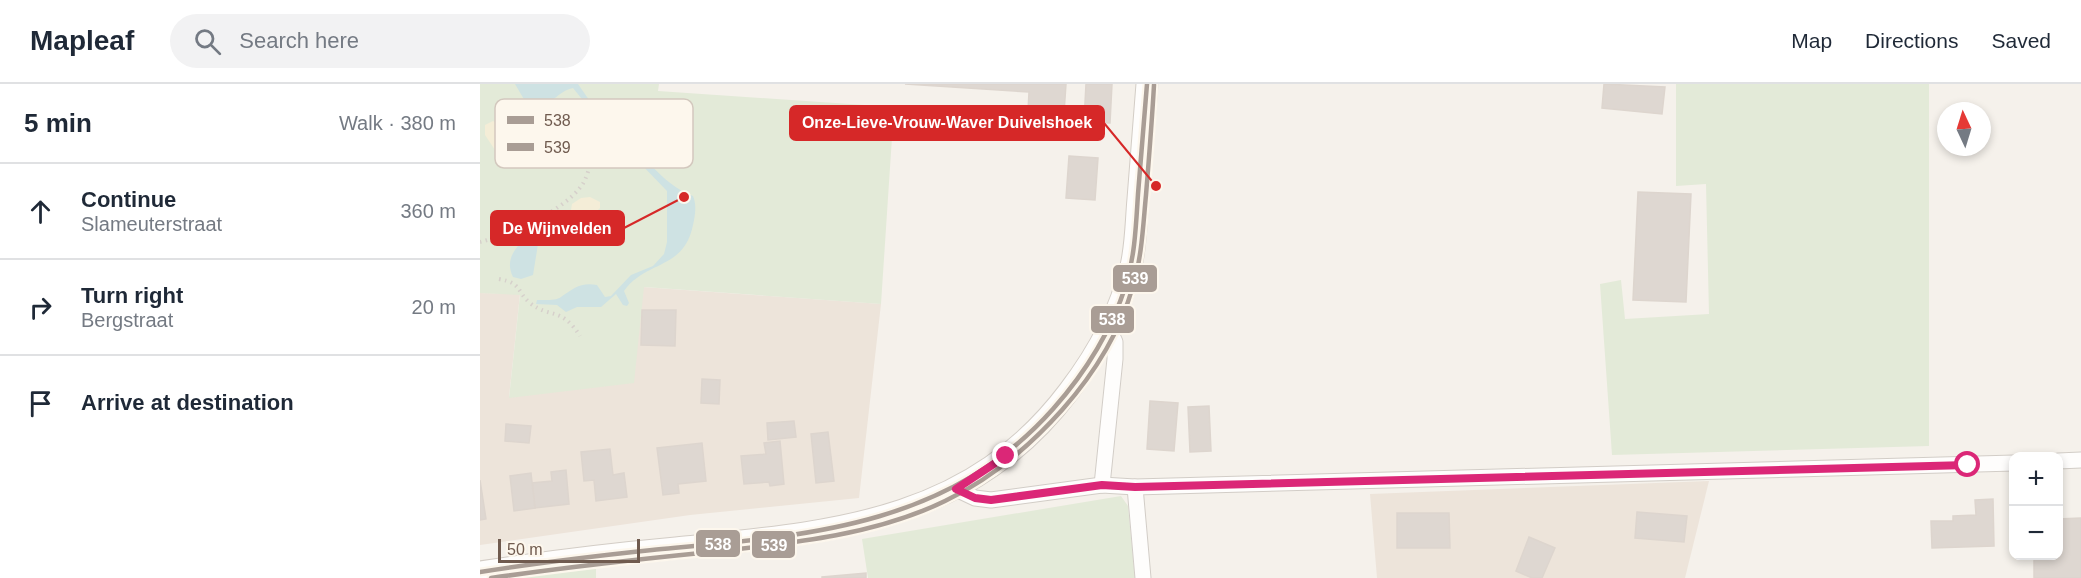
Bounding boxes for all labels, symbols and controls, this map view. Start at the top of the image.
search box [170,14,590,68]
text: Mapleaf [30,25,134,56]
icon: search [191,25,224,58]
text: Search here [239,28,359,53]
text: Map [1791,29,1832,52]
text: Directions [1865,29,1958,52]
text: Saved [1991,29,2051,52]
legend [495,99,693,168]
north arrow [1937,102,1991,156]
callout: Onze-Lieve-Vrouw-Waver Duivelshoek [790,106,1104,140]
text: 5 min [24,108,92,138]
text: Walk · 380 m [339,112,456,134]
text: 538 [544,112,571,129]
text: Onze-Lieve-Vrouw-Waver Duivelshoek [802,114,1092,131]
text: 539 [544,139,571,156]
text: Continue [81,187,176,212]
icon: ahead [24,195,57,228]
text: 360 m [400,200,456,222]
callout: De Wijnvelden [491,211,624,245]
text: Slameuterstraat [81,213,222,235]
text: De Wijnvelden [502,220,612,237]
line badge: 539 [1112,264,1158,293]
text: 539 [1122,270,1148,287]
text: Turn right [81,283,183,308]
icon: right [24,291,57,324]
text: 20 m [412,296,456,318]
line badge: 538 [1090,305,1135,334]
text: Bergstraat [81,309,173,331]
text: 538 [1099,311,1125,328]
icon: arrive [24,387,57,420]
text: Arrive at destination [81,390,294,415]
route end [992,442,1018,468]
route start [1954,451,1980,477]
map controls [2009,452,2063,560]
button: + [2009,452,2063,506]
button: − [2009,506,2063,560]
line badge: 538 [695,529,741,558]
line badge: 539 [751,530,796,559]
scale bar [498,536,640,564]
text: 538 [705,536,731,553]
text: 539 [761,537,787,554]
text: 50 m [507,541,543,558]

